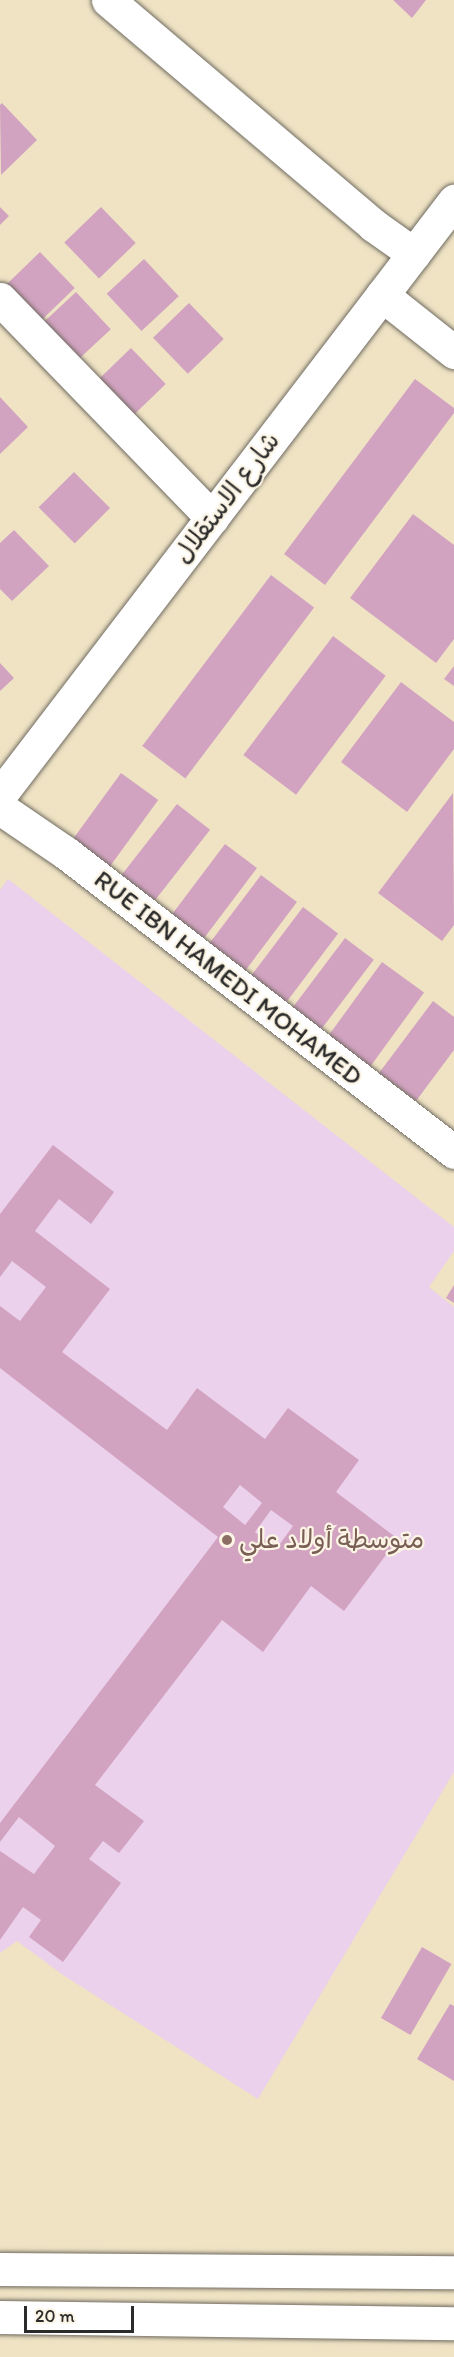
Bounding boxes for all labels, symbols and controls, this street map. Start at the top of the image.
street label: شارع الاستقلال [167,426,287,570]
street label: RUE IBN HAMEDI MOHAMED [88,864,368,1092]
place label: متوسطة أولاد علي [239,1524,424,1556]
marker: متوسطة أولاد علي [220,1533,234,1547]
scale bar [27,2294,136,2332]
text: 20 m [35,2305,75,2327]

